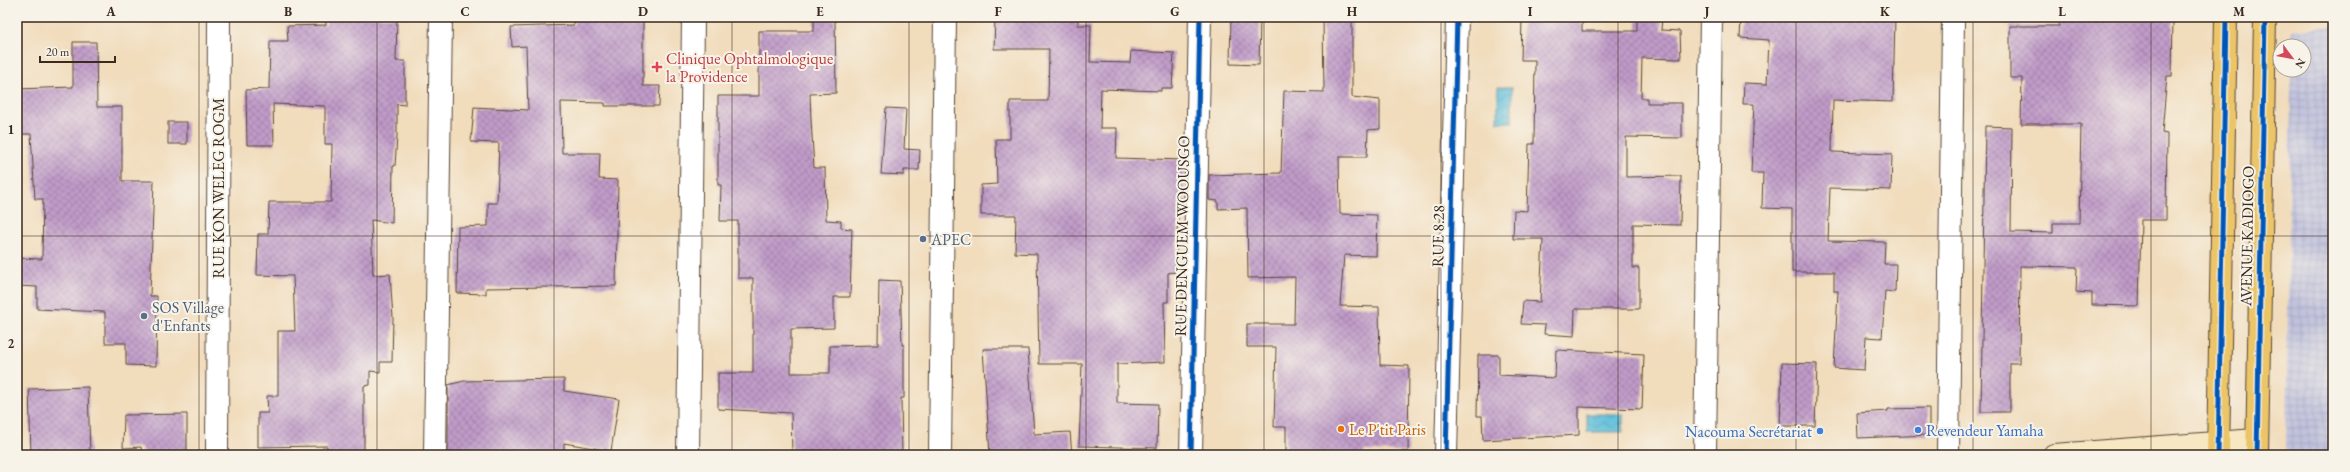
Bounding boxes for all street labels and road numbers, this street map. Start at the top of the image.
street label: RUE KON WELEG ROGM [208,97,229,279]
street label: RUE DENGUEM WOOUSGO [1170,135,1194,337]
street label: AVENUE KADIOGO [2235,165,2259,308]
street label: RUE 8.28 [1427,204,1449,267]

